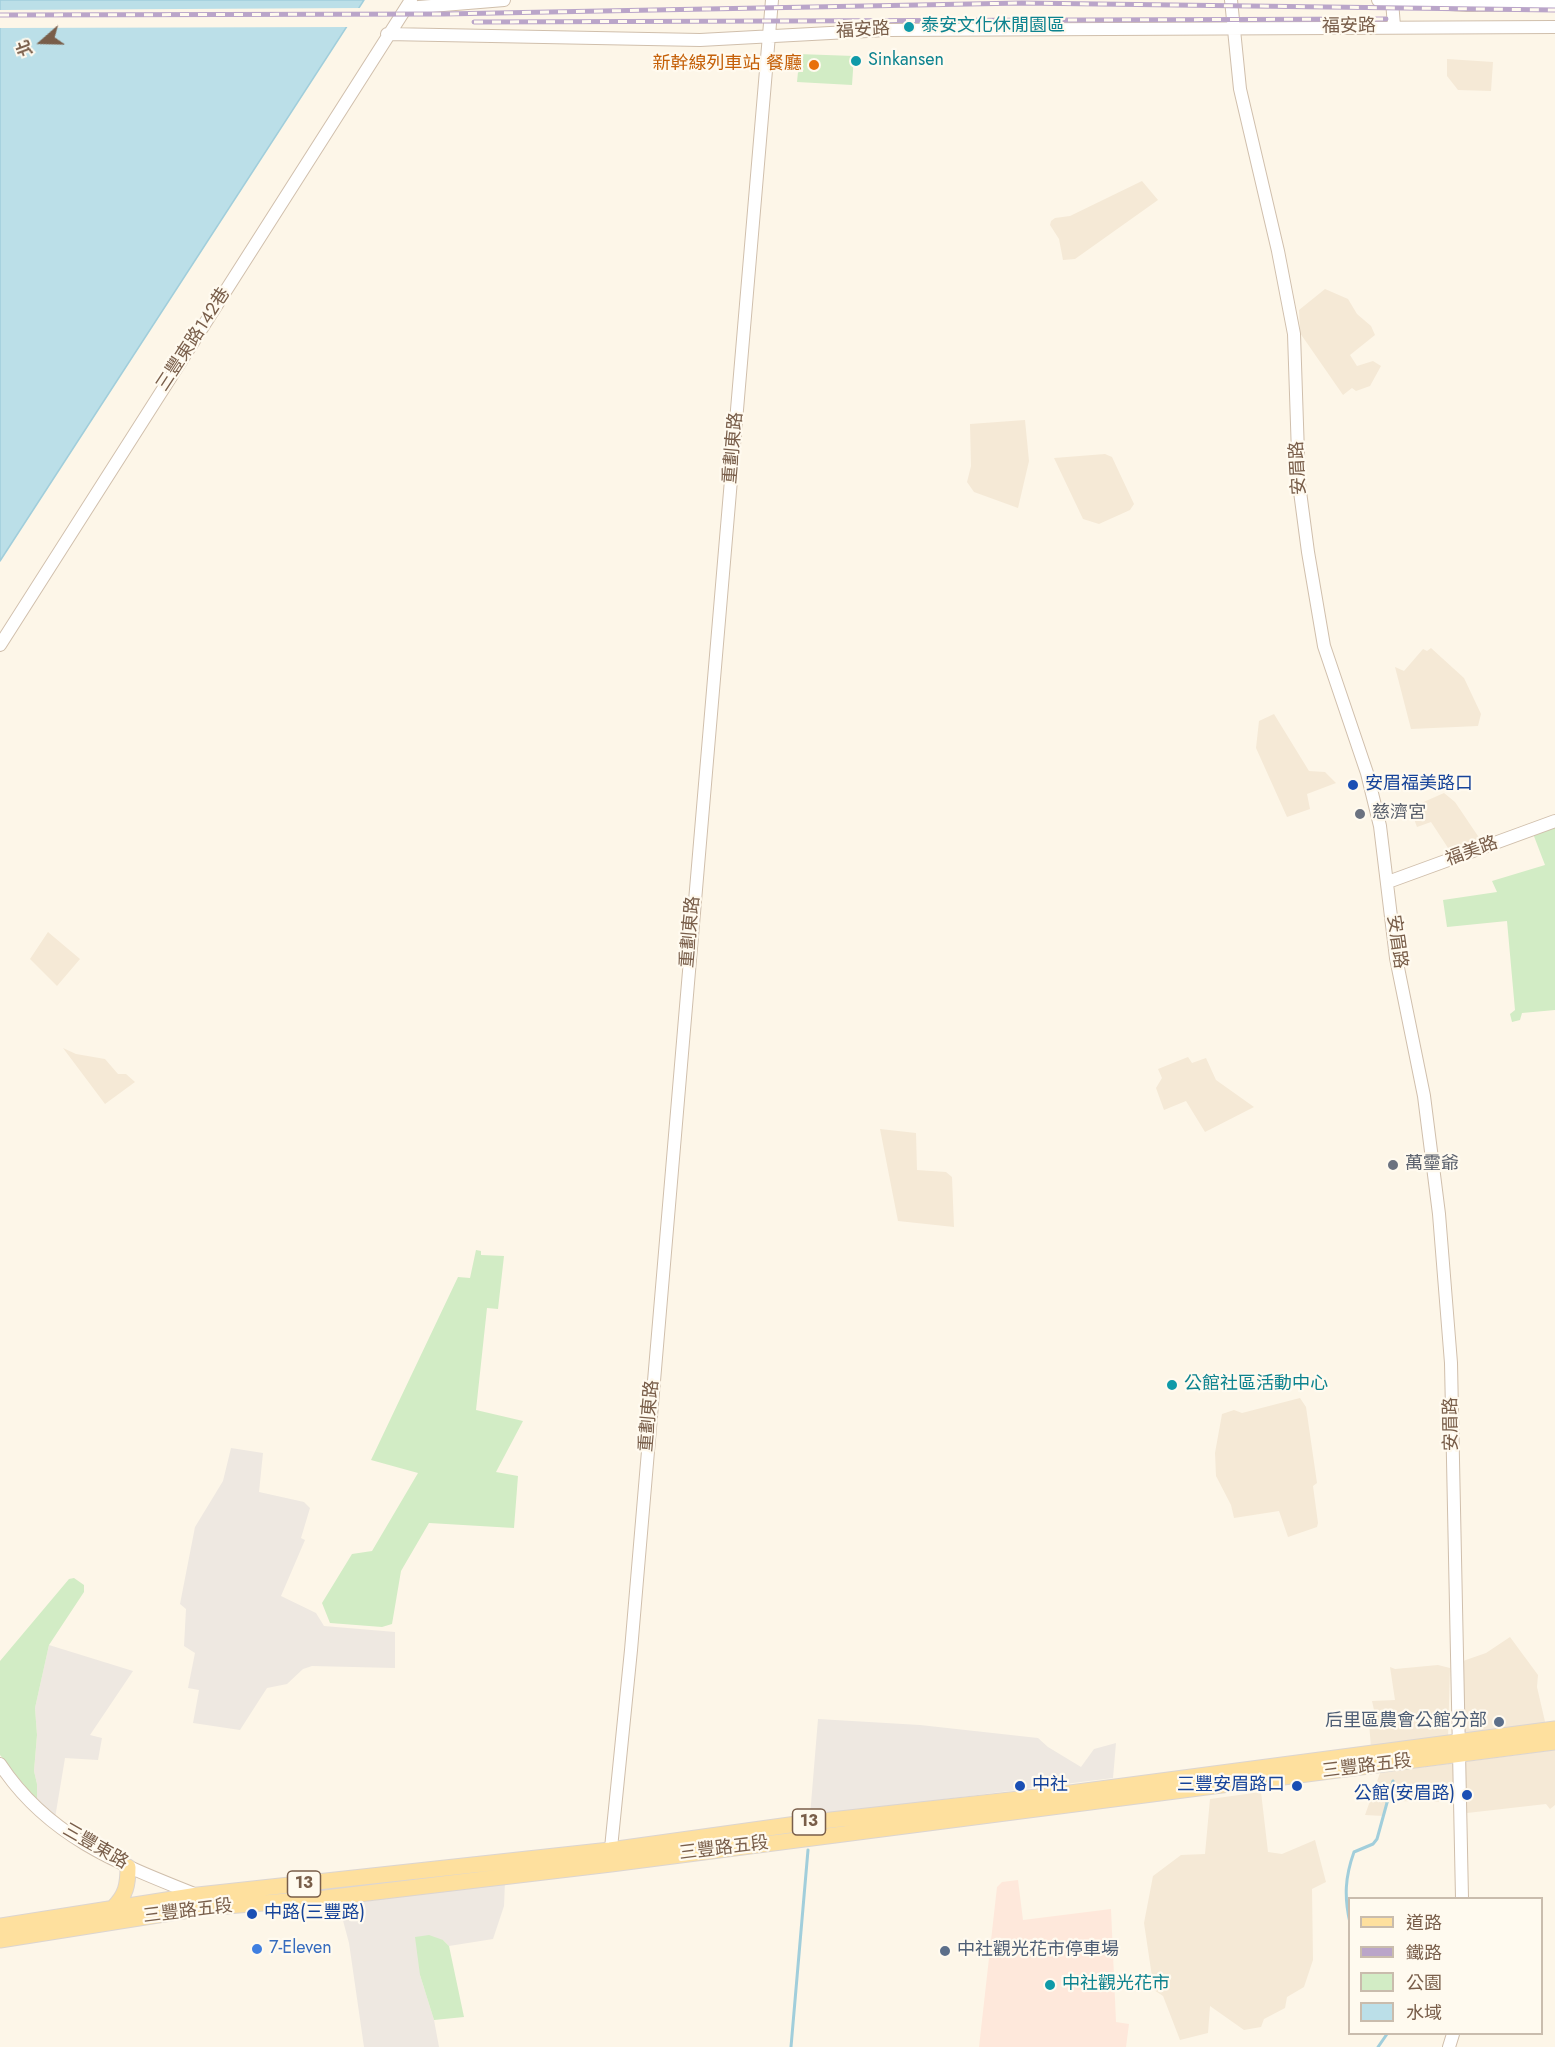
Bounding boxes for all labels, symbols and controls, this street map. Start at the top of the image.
north arrow [12,12,72,72]
place label: 泰安文化休閒園區 [921,16,1065,38]
street label: 福安路 [1322,16,1376,38]
street label: 福安路 [835,19,891,43]
marker: 泰安文化休閒園區 [902,20,916,34]
text: 北 [11,37,38,60]
place label: Sinkansen [868,50,944,72]
place label: 新幹線列車站 餐廳 [653,54,802,76]
marker: Sinkansen [849,54,863,68]
marker: 新幹線列車站 餐廳 [807,58,821,72]
street label: 三豐東路142巷 [153,284,235,396]
street label: 重劃東路 [720,411,748,485]
street label: 安眉路 [1287,440,1311,496]
place label: 安眉福美路口 [1365,774,1473,796]
marker: 安眉福美路口 [1346,778,1360,792]
place label: 慈濟宮 [1372,803,1426,825]
marker: 慈濟宮 [1353,807,1367,821]
street label: 福美路 [1443,833,1501,871]
street label: 重劃東路 [677,895,705,969]
street label: 安眉路 [1382,914,1410,970]
place label: 萬𤫊爺 [1405,1154,1459,1176]
marker: 萬𤫊爺 [1386,1158,1400,1172]
place label: 公館社區活動中心 [1184,1374,1328,1396]
marker: 公館社區活動中心 [1165,1378,1179,1392]
street label: 重劃東路 [636,1379,664,1453]
street label: 安眉路 [1441,1397,1463,1451]
place label: 后里區農會公館分部 [1325,1711,1487,1733]
marker: 后里區農會公館分部 [1492,1715,1506,1729]
street label: 三豐路五段 [1321,1751,1413,1783]
place label: 中社 [1032,1775,1068,1797]
place label: 三豐安眉路口 [1177,1775,1285,1797]
marker: 中社 [1013,1779,1027,1793]
marker: 三豐安眉路口 [1290,1779,1304,1793]
place label: 公館(安眉路) [1354,1784,1455,1806]
marker: 公館(安眉路) [1460,1788,1474,1802]
road number: 13 [792,1809,826,1835]
street label: 三豐東路 [58,1820,132,1874]
street label: 三豐路五段 [678,1833,770,1865]
road number: 13 [288,1871,320,1897]
street label: 三豐路五段 [142,1896,234,1928]
legend [1348,1897,1543,2035]
place label: 中路(三豐路) [264,1903,365,1925]
marker: 中路(三豐路) [245,1907,259,1921]
text: 道路 [1406,1910,1442,1936]
place label: 7-Eleven [269,1938,332,1960]
place label: 中社觀光花市停車場 [957,1940,1119,1962]
text: 鐵路 [1406,1940,1442,1966]
marker: 7-Eleven [250,1942,264,1956]
marker: 中社觀光花市停車場 [938,1944,952,1958]
text: 公園 [1406,1970,1442,1996]
place label: 中社觀光花市 [1062,1974,1170,1996]
marker: 中社觀光花市 [1043,1978,1057,1992]
text: 水域 [1406,2000,1442,2026]

